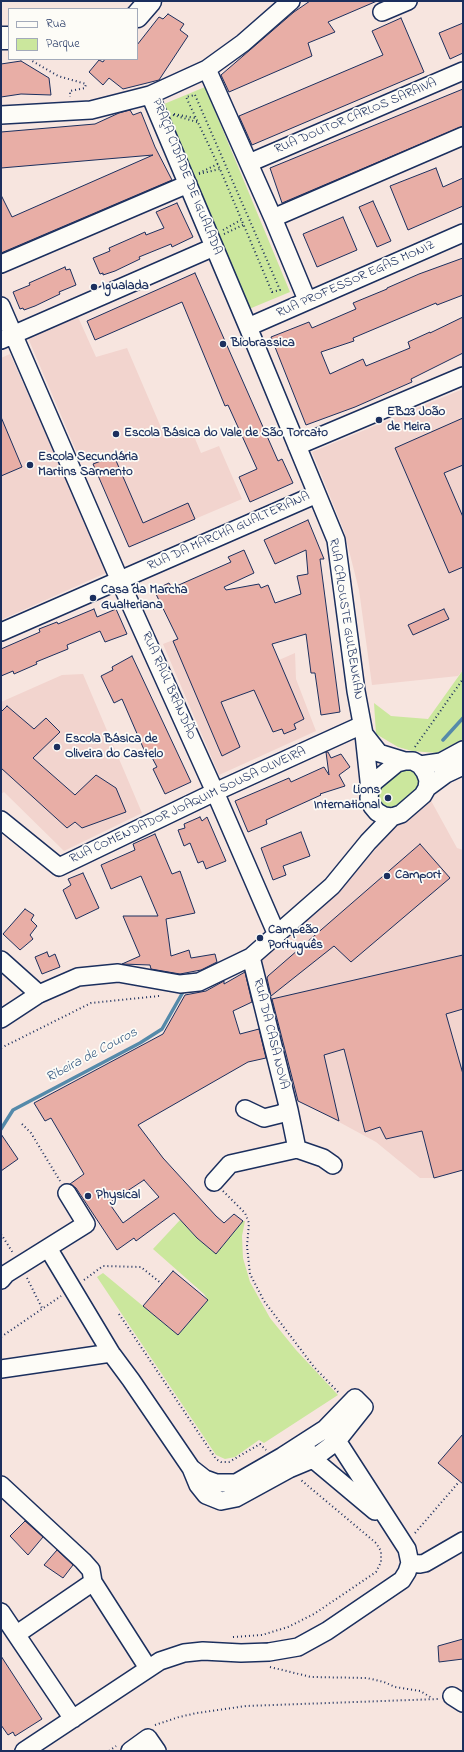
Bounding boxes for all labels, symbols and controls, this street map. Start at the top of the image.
legend [8,8,138,60]
text: Rua [46,15,66,33]
text: Parque [46,35,80,53]
street label: RUA DOUTOR CARLOS SARAIVA [273,76,439,158]
street label: PRAÇA CIDADE DE IGUALADA [147,97,225,257]
street label: RUA PROFESSOR EGAS MONIZ [274,238,438,322]
place label: Igualada [102,279,149,295]
marker: Igualada [89,282,99,292]
place label: Biobrassica [231,336,295,352]
marker: Biobrassica [218,339,228,349]
place label: EB23 João de Meira [387,405,445,436]
marker: EB23 João de Meira [374,415,384,425]
place label: Escola Básica do Vale de São Torcato [124,426,328,442]
marker: Escola Básica do Vale de São Torcato [111,429,121,439]
place label: Escola Secundária Martins Sarmento [38,450,138,481]
marker: Escola Secundária Martins Sarmento [25,460,35,470]
street label: RUA DA MARCHA GUALTERIANA [145,489,313,575]
street label: RUA CALOUSTE GULBENKIAN [325,537,365,701]
place label: Casa da Marcha Gualteriana [101,583,188,614]
marker: Casa da Marcha Gualteriana [88,593,98,603]
street label: RUA RAÚL BRANDÃO [137,630,199,742]
place label: Escola Básica de Oliveira do Castelo [65,732,163,763]
marker: Escola Básica de Oliveira do Castelo [52,742,62,752]
street label: RUA COMENDADOR JOAQUIM SOUSA OLIVEIRA [67,744,309,868]
place label: Lions International [314,783,380,814]
marker: Lions International [383,793,393,803]
place label: Camport [395,868,441,884]
marker: Camport [382,871,392,881]
place label: Campeão Português [268,923,323,954]
marker: Campeão Português [255,933,265,943]
street label: RUA DA CASA NOVA [249,977,291,1091]
water label: Ribeira de Couros [43,1025,141,1087]
place label: Physical [96,1188,140,1204]
marker: Physical [83,1191,93,1201]

